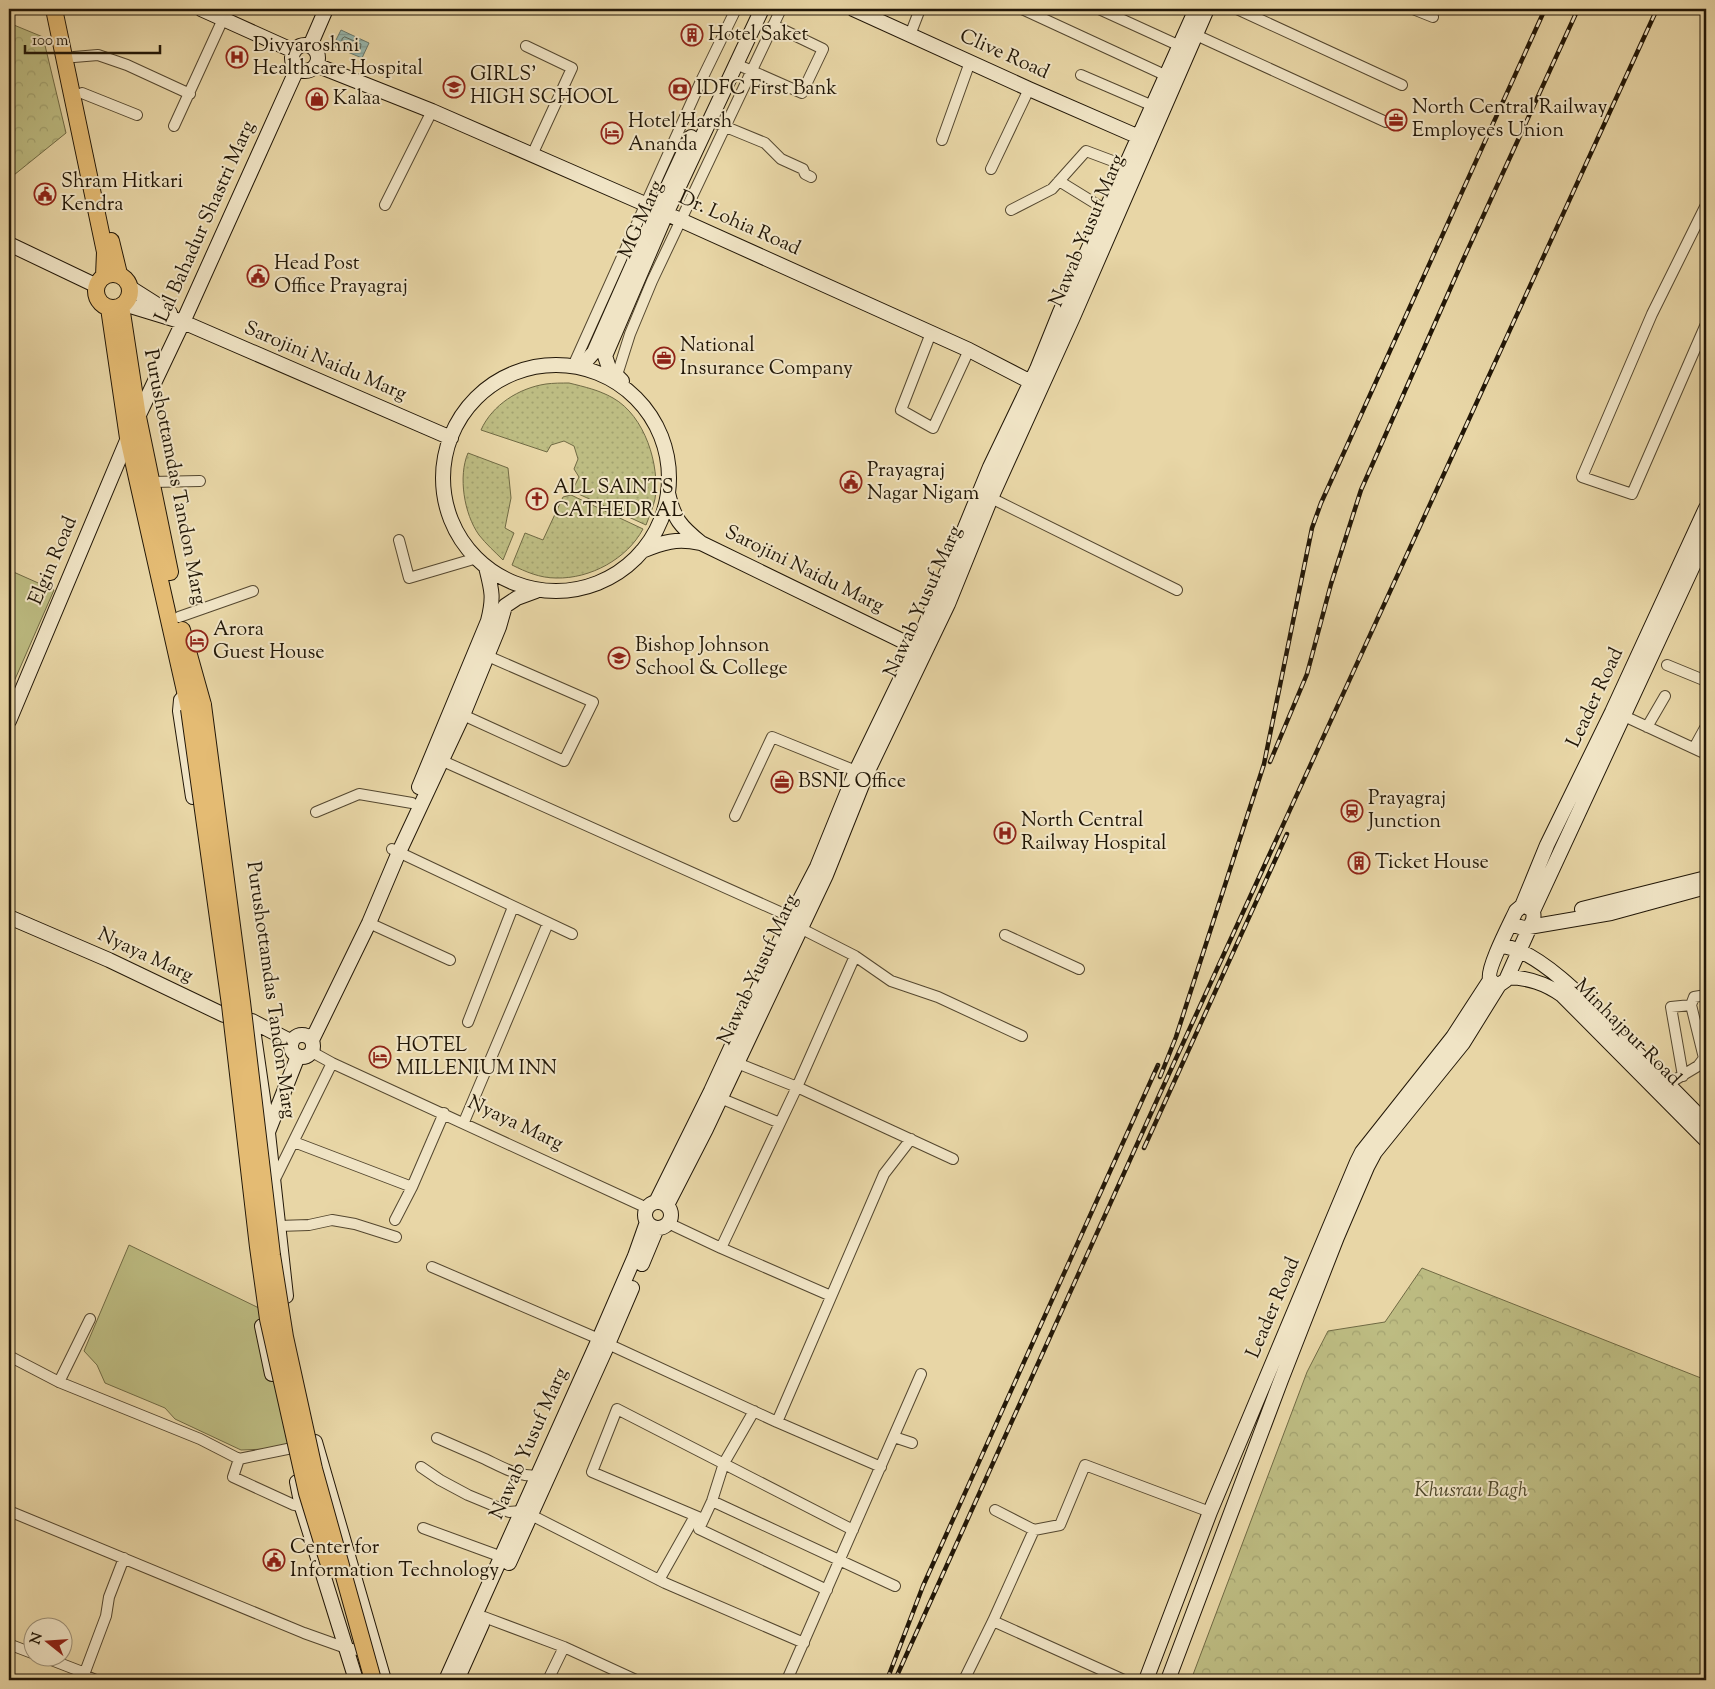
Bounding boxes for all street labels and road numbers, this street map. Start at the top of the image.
street label: Clive Road [954,22,1054,88]
street label: Lal Bahadur Shastri Marg [148,116,264,327]
street label: Nawab Yusuf Marg [1043,150,1133,312]
street label: MG Marg [612,176,672,264]
street label: Dr. Lohia Road [673,184,805,264]
street label: Sarojini Naidu Marg [239,315,411,409]
street label: Purushottamdas Tandon Marg [135,347,213,607]
street label: Elgin Road [22,512,86,610]
street label: Sarojini Naidu Marg [719,519,889,621]
street label: Nawab Yusuf Marg [878,521,971,683]
street label: Leader Road [1560,643,1632,753]
street label: Purushottamdas Tandon Marg [238,859,302,1121]
street label: Nawab Yusuf Marg [711,890,807,1050]
street label: Nyaya Marg [92,921,198,991]
street label: Minhajpur Road [1567,973,1687,1093]
street label: Nyaya Marg [462,1089,568,1159]
street label: Leader Road [1240,1253,1308,1363]
street label: Nawab Yusuf Marg [484,1363,577,1525]

